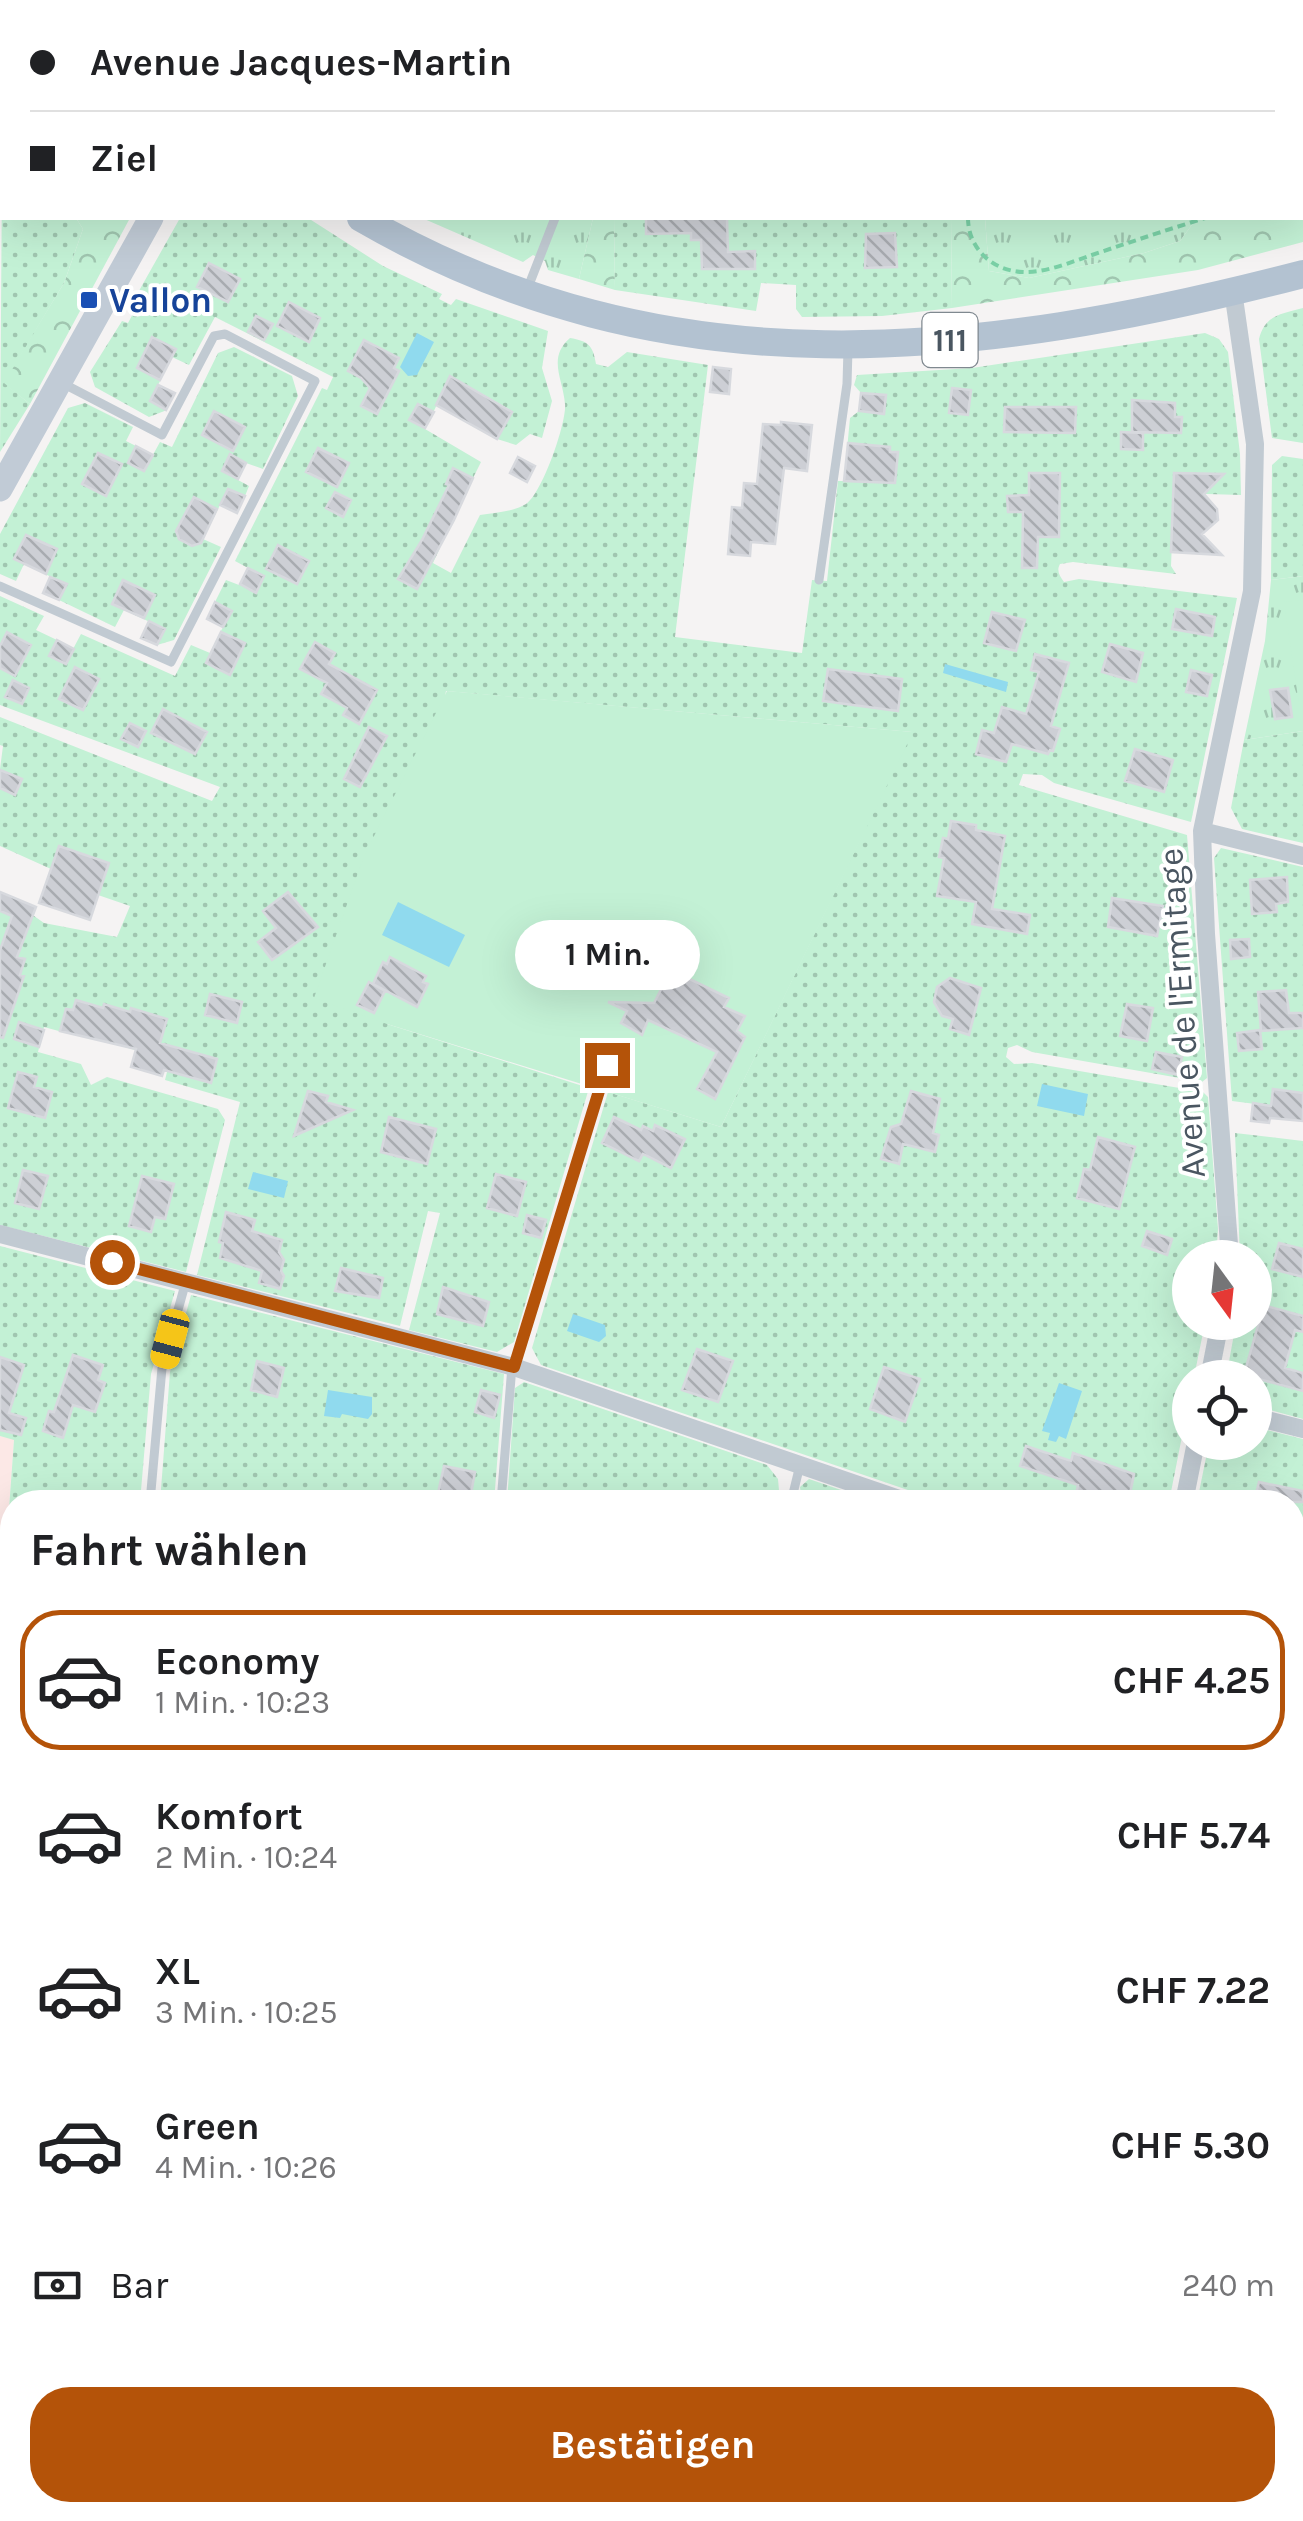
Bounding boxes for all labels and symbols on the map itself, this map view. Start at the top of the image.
place label: Vallon [109,280,212,321]
marker: Vallon [78,289,100,311]
road number: 111 [922,313,978,367]
street label: Avenue de l'Ermitage [1150,847,1214,1179]
callout: 1 Min. [514,920,700,990]
route end [585,1043,630,1088]
route start [90,1240,135,1285]
north arrow [1172,1240,1272,1340]
car [148,1306,192,1372]

